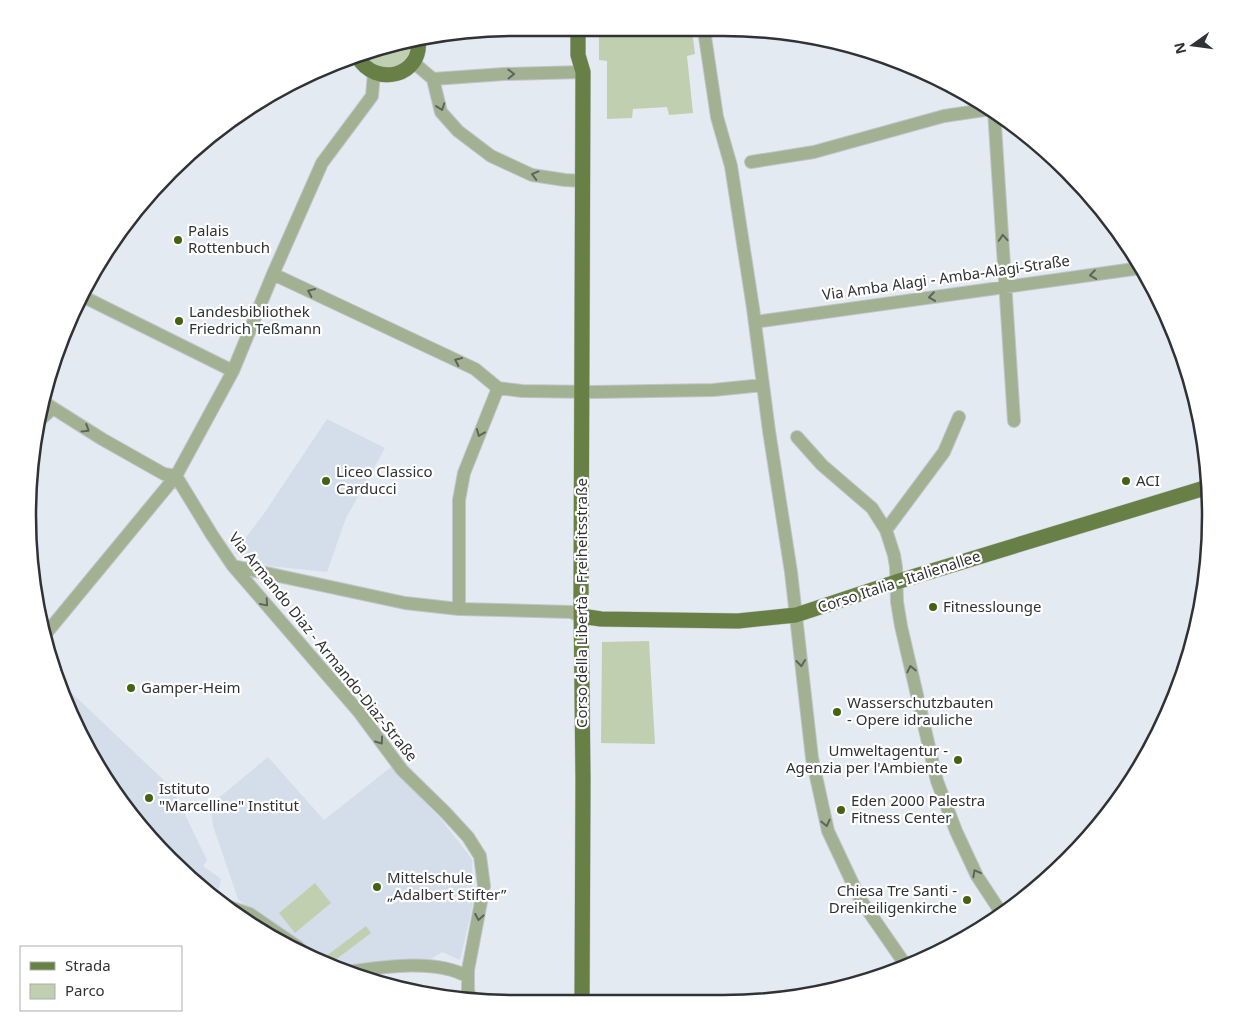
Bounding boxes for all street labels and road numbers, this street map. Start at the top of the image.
street label: Via Amba Alagi - Amba-Alagi-Straße [821,250,1071,304]
street label: Corso della Libertà - Freiheitsstraße [571,478,591,728]
street label: Via Armando Diaz - Armando-Diaz-Straße [225,528,423,765]
street label: Corso Italia - Italienallee [815,545,983,617]

